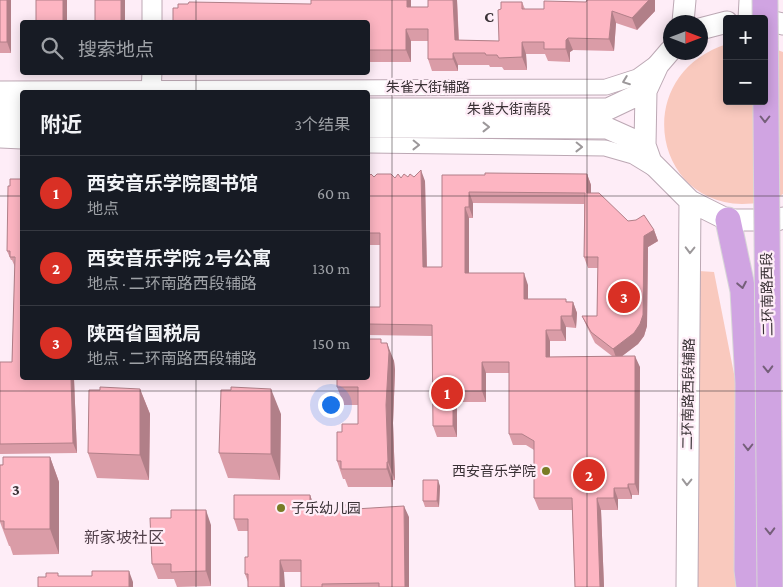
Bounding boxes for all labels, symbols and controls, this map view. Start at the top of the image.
text: C [484,8,494,25]
north arrow [663,15,708,60]
map controls [723,15,768,105]
button: + [723,15,768,60]
search box [20,20,370,75]
icon: search [38,34,66,62]
text: 搜索地点 [78,39,154,60]
button: − [723,60,768,105]
one-way arrow [622,75,631,86]
street label: 朱雀大街辅路 [386,79,470,95]
street label: 朱雀大街南段 [467,101,551,117]
text: 附近 [40,113,82,137]
one-way arrow [760,115,770,123]
text: 3个结果 [294,116,350,133]
one-way arrow [482,122,490,132]
one-way arrow [412,140,420,151]
one-way arrow [575,142,583,152]
text: 西安音乐学院图书馆 [87,173,258,194]
text: 1 [53,185,59,202]
text: 60 m [317,185,350,202]
text: 地点 [87,200,119,217]
one-way arrow [684,246,695,254]
text: 西安音乐学院 2号公寓 [87,248,271,269]
street label: 二环南路西段 [758,252,776,336]
text: 2 [52,260,60,277]
text: 130 m [312,260,350,277]
text: 地点 · 二环南路西段辅路 [87,275,257,292]
pin: 3 [608,278,640,316]
one-way arrow [736,281,746,289]
text: 陕西省国税局 [87,323,201,344]
text: 3 [52,335,60,352]
text: 150 m [312,335,350,352]
street label: 二环南路西段辅路 [679,338,697,450]
text: 地点 · 二环南路西段辅路 [87,350,257,367]
one-way arrow [763,365,773,373]
pin: 1 [431,374,463,412]
your location [318,392,344,418]
one-way arrow [743,444,753,451]
pin: 2 [573,456,605,494]
place label: 西安音乐学院 [452,463,536,479]
marker: 西安音乐学院 [540,465,552,477]
one-way arrow [682,478,693,486]
text: 3 [12,481,20,498]
place label: 子乐幼儿园 [291,500,361,516]
marker: 子乐幼儿园 [275,502,287,514]
one-way arrow [765,528,775,535]
district label: 新家坡社区 [84,529,164,546]

